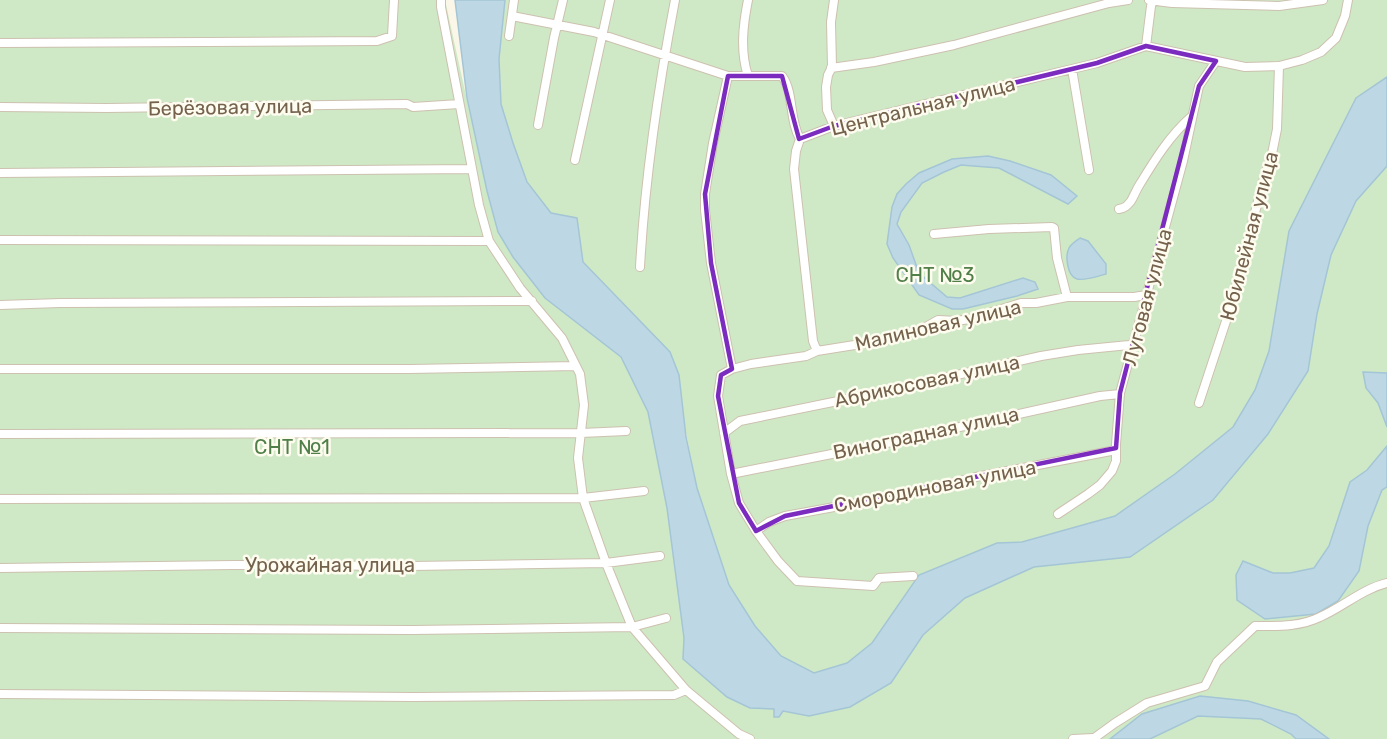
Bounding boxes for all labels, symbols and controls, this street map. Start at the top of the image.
street label: Центральная улица [828,71,1018,141]
street label: Берёзовая улица [148,94,312,120]
street label: Юбилейная улица [1215,149,1283,323]
street label: Луговая улица [1117,226,1177,368]
park label: СНТ №3 [895,263,975,287]
street label: Малиновая улица [853,294,1023,356]
street label: Абрикосовая улица [832,350,1022,412]
street label: Виноградная улица [831,402,1021,464]
park label: СНТ №1 [254,435,330,459]
street label: Смородиновая улица [832,455,1038,517]
street label: Урожайная улица [245,553,415,577]

